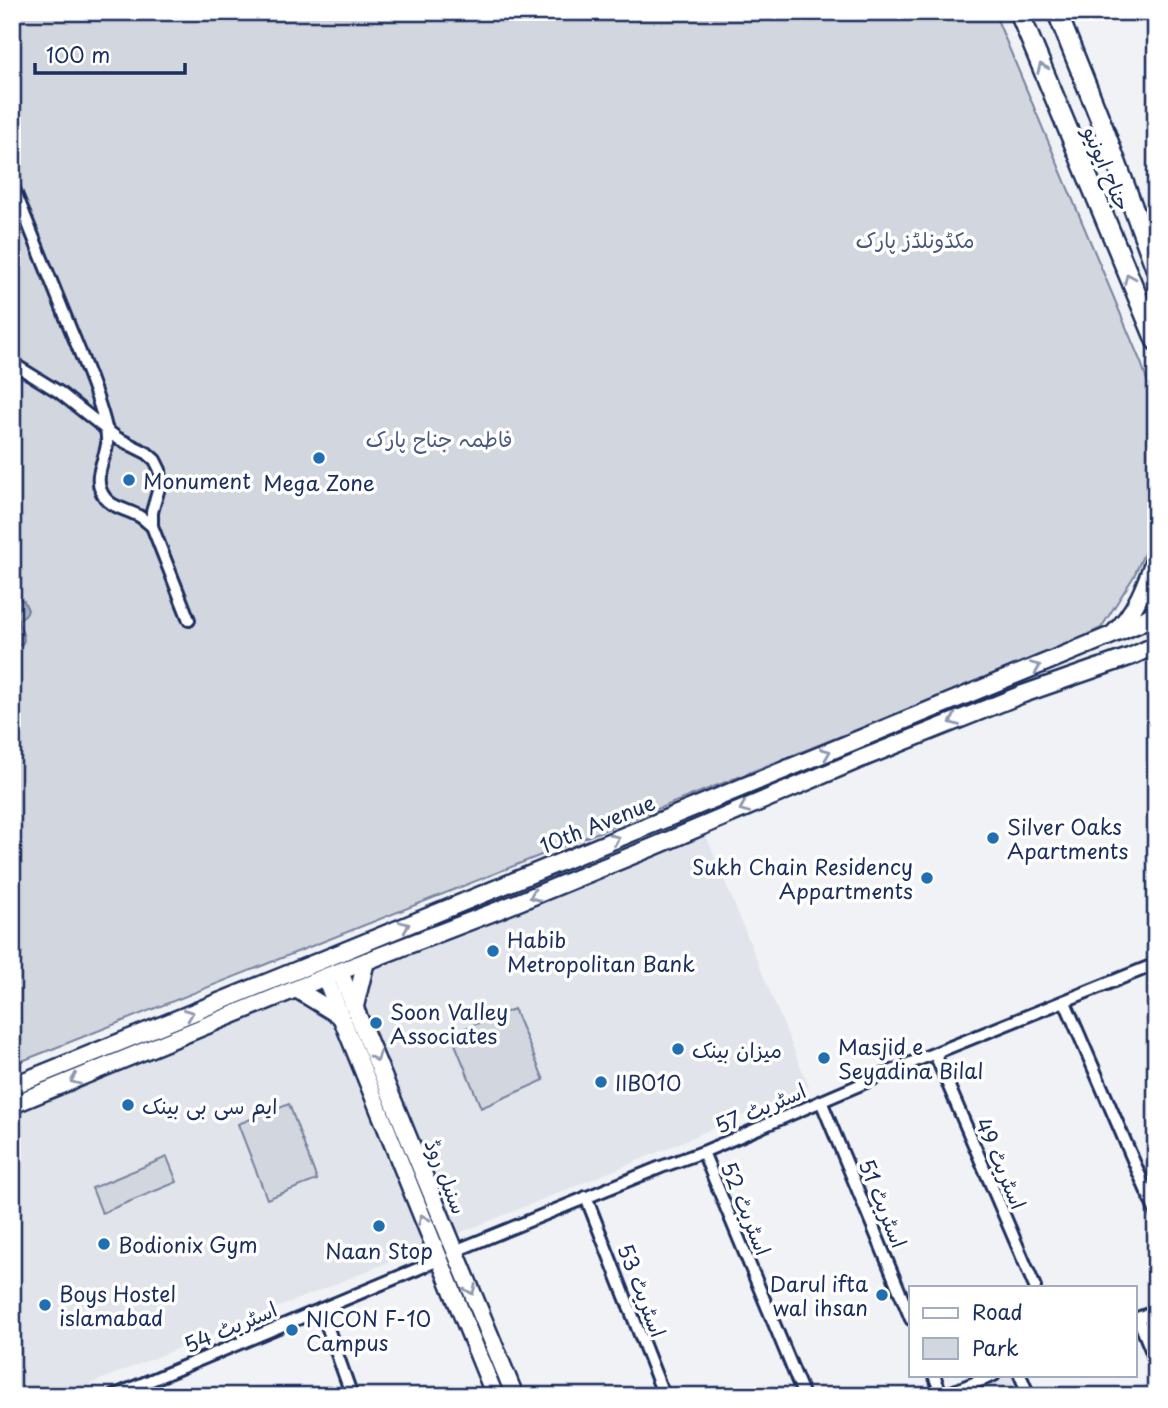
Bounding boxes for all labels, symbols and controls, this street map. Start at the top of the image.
scale bar [35,32,186,76]
text: 100 m [46,38,110,70]
one-way arrow [1036,63,1050,75]
street label: جناح ایونیو [1075,120,1140,215]
park label: مکڈونلڈز پارک [855,223,975,255]
one-way arrow [1124,273,1138,285]
park label: فاطمہ جناح پارک [365,422,513,454]
marker: Mega Zone [311,450,327,466]
place label: Monument [143,464,251,496]
place label: Mega Zone [263,466,375,498]
marker: Monument [121,472,137,488]
one-way arrow [1029,661,1042,675]
one-way arrow [949,713,961,727]
one-way arrow [819,747,831,761]
street label: 10th Avenue [535,785,659,861]
one-way arrow [739,800,751,814]
place label: Silver Oaks Apartments [1007,810,1128,866]
marker: Silver Oaks Apartments [985,830,1001,846]
one-way arrow [608,833,620,847]
place label: Sukh Chain Residency Appartments [692,850,913,906]
marker: Sukh Chain Residency Appartments [919,870,935,886]
one-way arrow [529,887,541,901]
one-way arrow [398,920,410,934]
place label: Habib Metropolitan Bank [507,923,695,979]
marker: Habib Metropolitan Bank [485,943,501,959]
place label: Soon Valley Associates [390,995,508,1051]
one-way arrow [182,1008,195,1022]
marker: Soon Valley Associates [368,1015,384,1031]
place label: Masjid e Seyadina Bilal [838,1030,983,1086]
place label: میزان بینک [692,1033,782,1065]
marker: میزان بینک [670,1041,686,1057]
one-way arrow [367,1050,381,1062]
marker: Masjid e Seyadina Bilal [816,1050,832,1066]
place label: IIB010 [615,1066,681,1098]
one-way arrow [70,1072,83,1086]
marker: IIB010 [593,1074,609,1090]
street label: اسٹریٹ 57 [710,1074,810,1140]
place label: ایم سی بی بینک [142,1089,277,1123]
marker: ایم سی بی بینک [120,1097,136,1113]
street label: اسٹریٹ 49 [968,1112,1036,1214]
street label: سنبل روڈ [417,1134,477,1218]
street label: اسٹریٹ 51 [852,1154,916,1252]
street label: اسٹریٹ 52 [714,1156,780,1260]
one-way arrow [417,1214,431,1226]
marker: Naan Stop [371,1218,387,1234]
place label: Bodionix Gym [118,1228,258,1260]
place label: Naan Stop [325,1234,433,1266]
marker: Bodionix Gym [96,1236,112,1252]
street label: اسٹریٹ 53 [611,1239,675,1341]
place label: Darul ifta wal ihsan [770,1267,868,1323]
place label: Boys Hostel islamabad [59,1277,176,1333]
one-way arrow [463,1283,477,1295]
legend [909,1286,1136,1376]
marker: Darul ifta wal ihsan [874,1287,890,1303]
street label: اسٹریٹ 54 [179,1292,281,1360]
text: Road [972,1295,1023,1327]
marker: Boys Hostel islamabad [37,1297,53,1313]
place label: NICON F-10 Campus [306,1302,431,1358]
marker: NICON F-10 Campus [284,1322,300,1338]
text: Park [972,1331,1019,1363]

